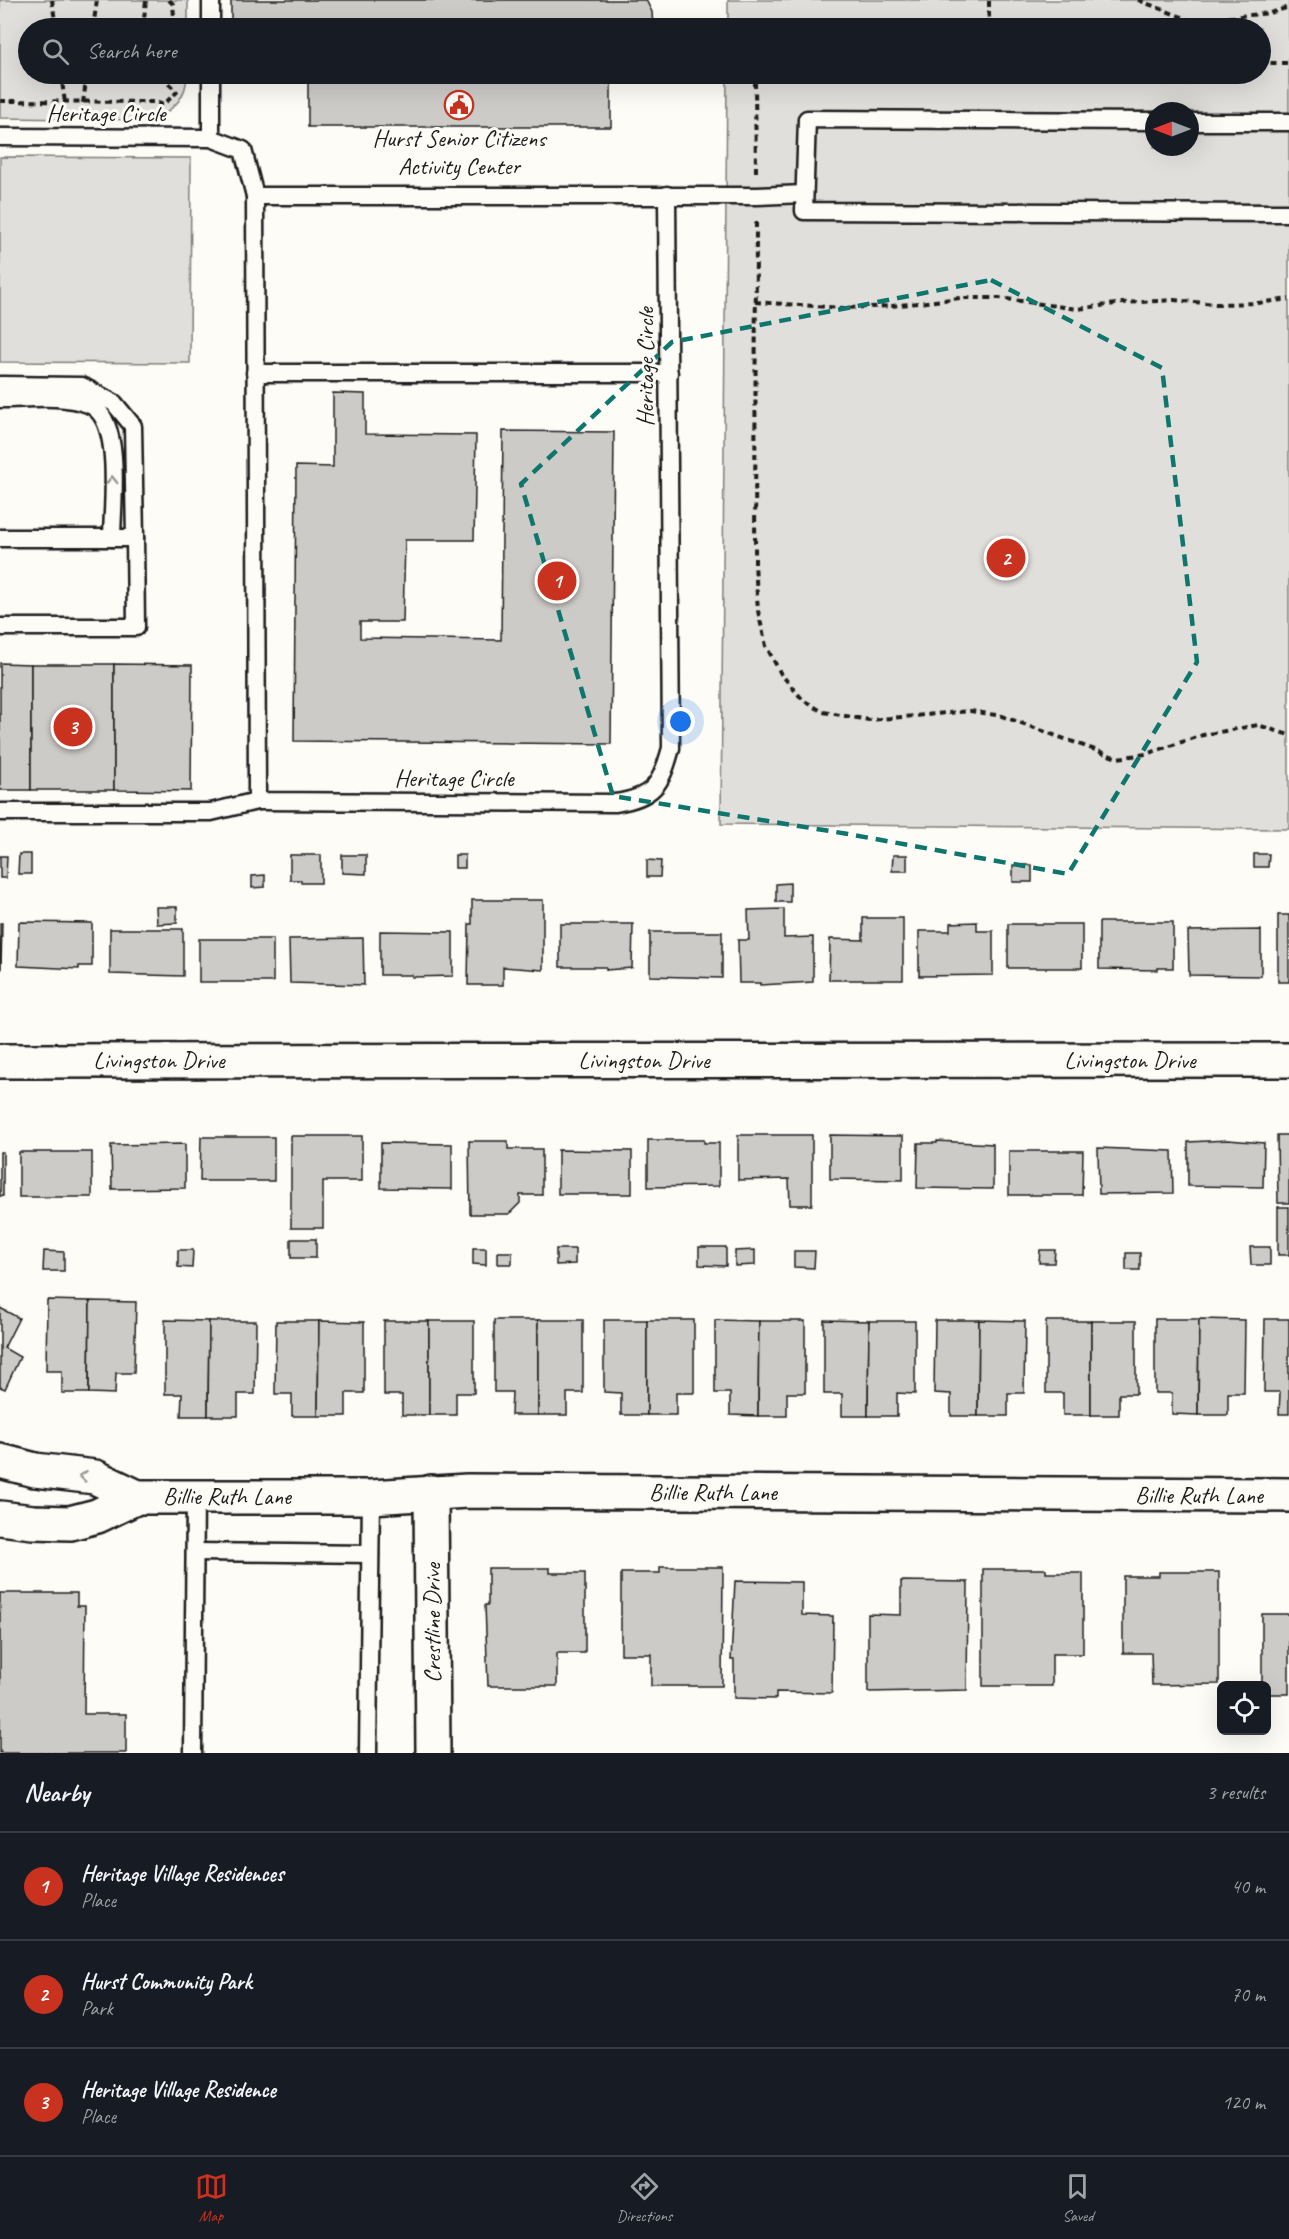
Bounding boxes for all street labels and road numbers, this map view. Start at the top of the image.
street label: Heritage Circle [46,98,168,128]
street label: Heritage Circle [630,305,660,427]
street label: Heritage Circle [394,763,516,793]
street label: Livingston Drive [93,1045,227,1075]
street label: Livingston Drive [578,1045,712,1075]
street label: Livingston Drive [1064,1045,1198,1075]
street label: Billie Ruth Lane [649,1477,779,1507]
street label: Billie Ruth Lane [1135,1480,1265,1510]
street label: Billie Ruth Lane [163,1481,293,1511]
street label: Crestline Drive [417,1561,447,1683]

